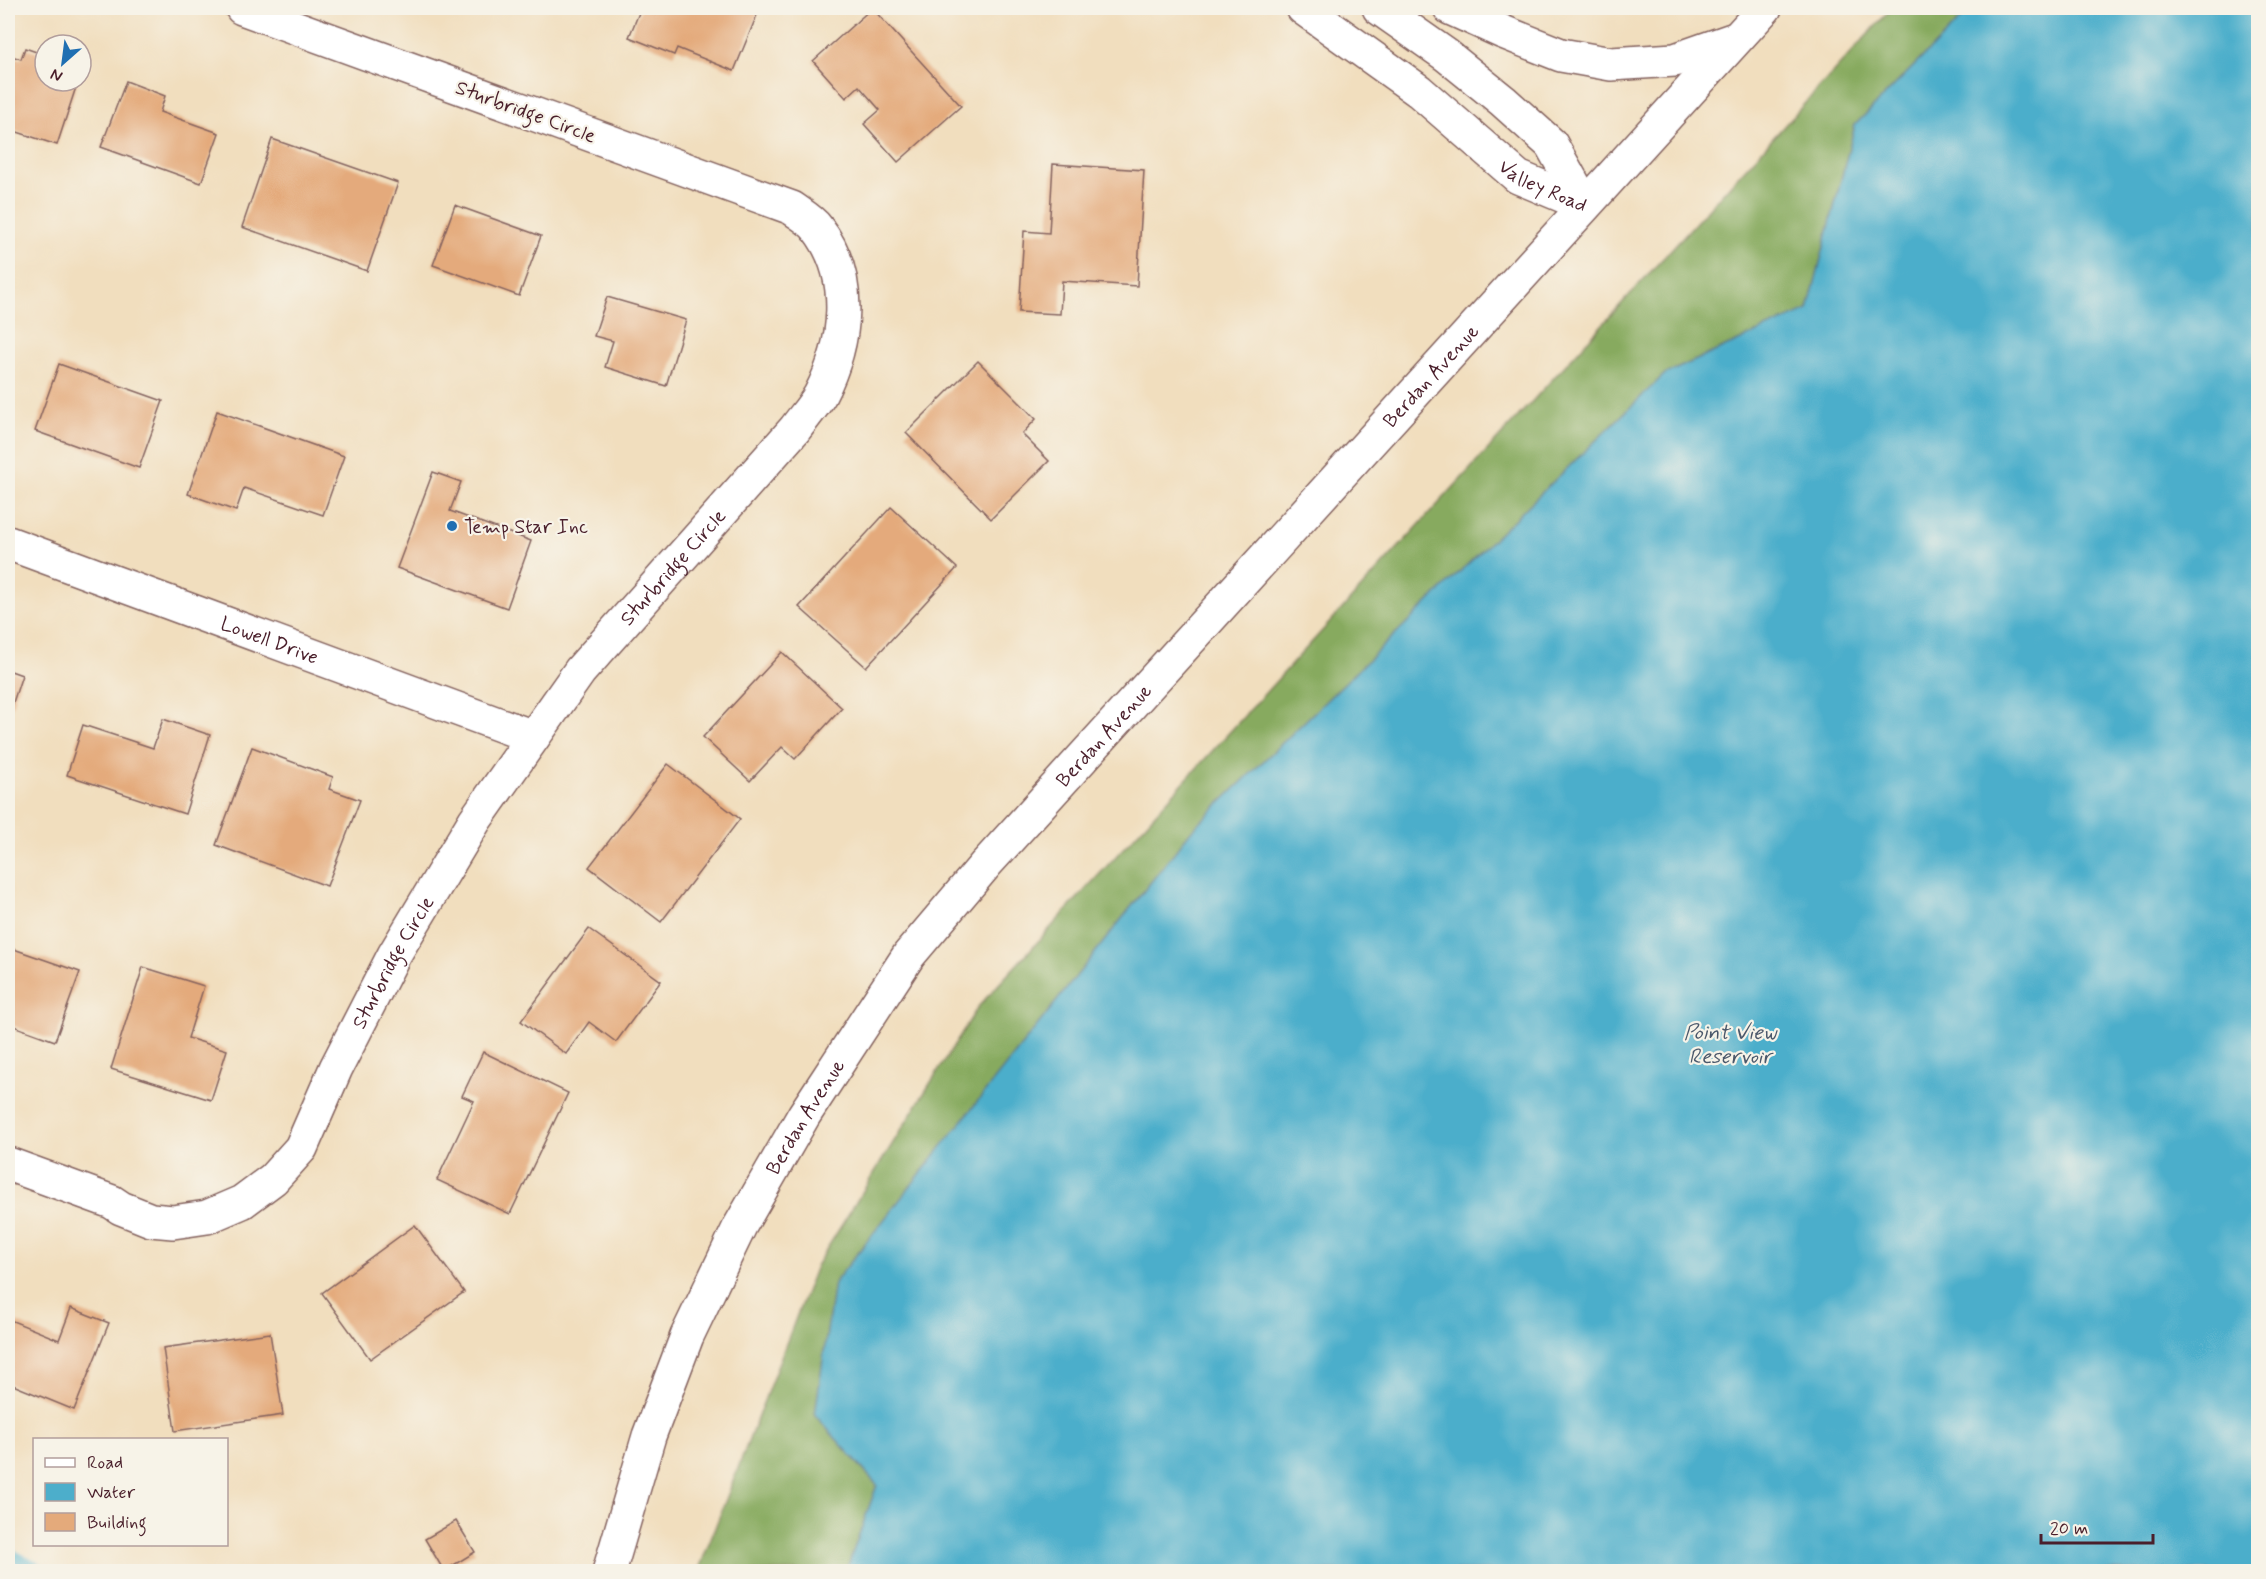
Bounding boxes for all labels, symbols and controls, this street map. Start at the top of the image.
north arrow [33,33,93,93]
text: N [47,63,66,87]
street label: Sturbridge Circle [451,75,599,152]
street label: Valley Road [1492,154,1591,219]
street label: Berdan Avenue [1378,319,1486,434]
street label: Sturbridge Circle [614,504,733,632]
place label: Temp Star Inc [464,514,588,541]
marker: Temp Star Inc [445,519,459,533]
street label: Lowell Drive [216,611,322,672]
street label: Berdan Avenue [1050,678,1159,794]
street label: Sturbridge Circle [346,892,441,1034]
water label: Point View Reservoir [1684,1019,1779,1071]
street label: Berdan Avenue [760,1054,852,1180]
legend [33,1438,228,1546]
text: Road [87,1451,123,1475]
text: Water [87,1481,136,1505]
scale bar [2041,1507,2154,1545]
text: Building [87,1511,147,1537]
text: 20 m [2050,1517,2088,1541]

